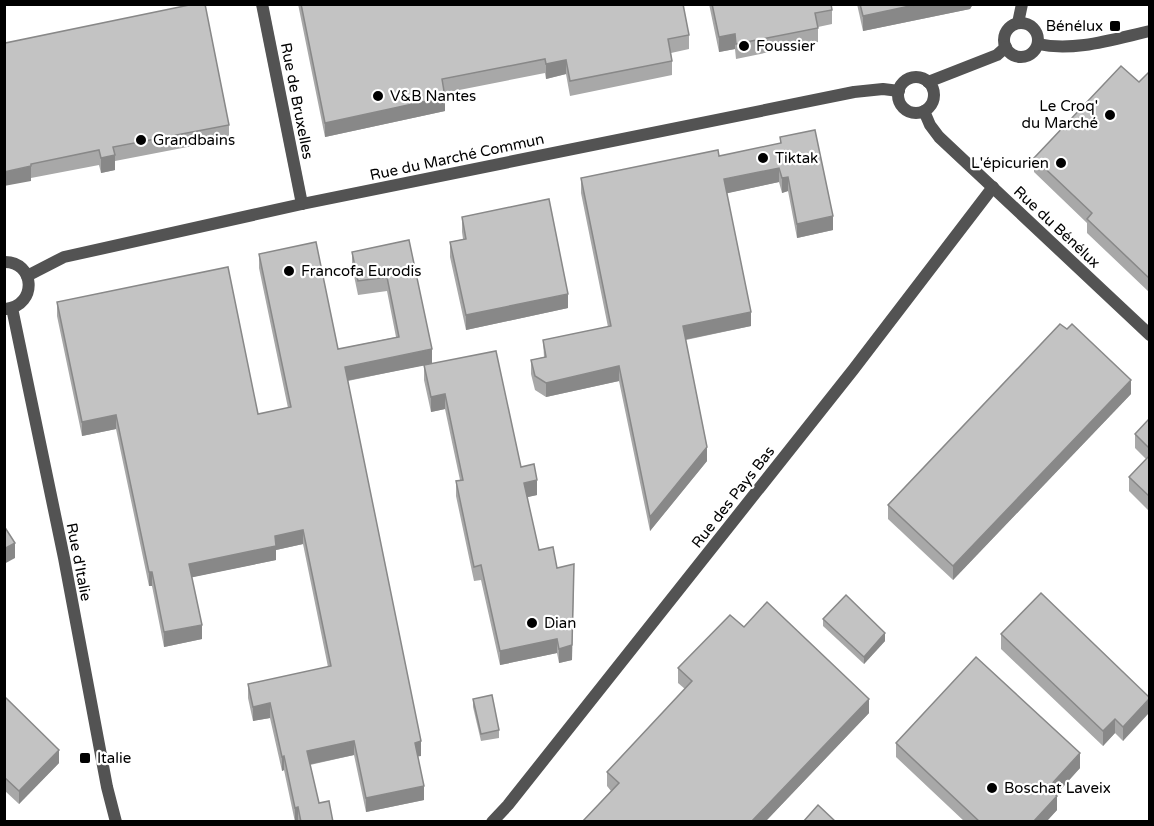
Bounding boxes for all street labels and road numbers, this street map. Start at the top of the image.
street label: Rue de Bruxelles [277,41,317,161]
street label: Rue du Marché Commun [368,130,546,184]
street label: Rue du Bénélux [1010,182,1104,272]
street label: Rue des Pays Bas [688,442,778,552]
street label: Rue d'Italie [63,521,95,603]

